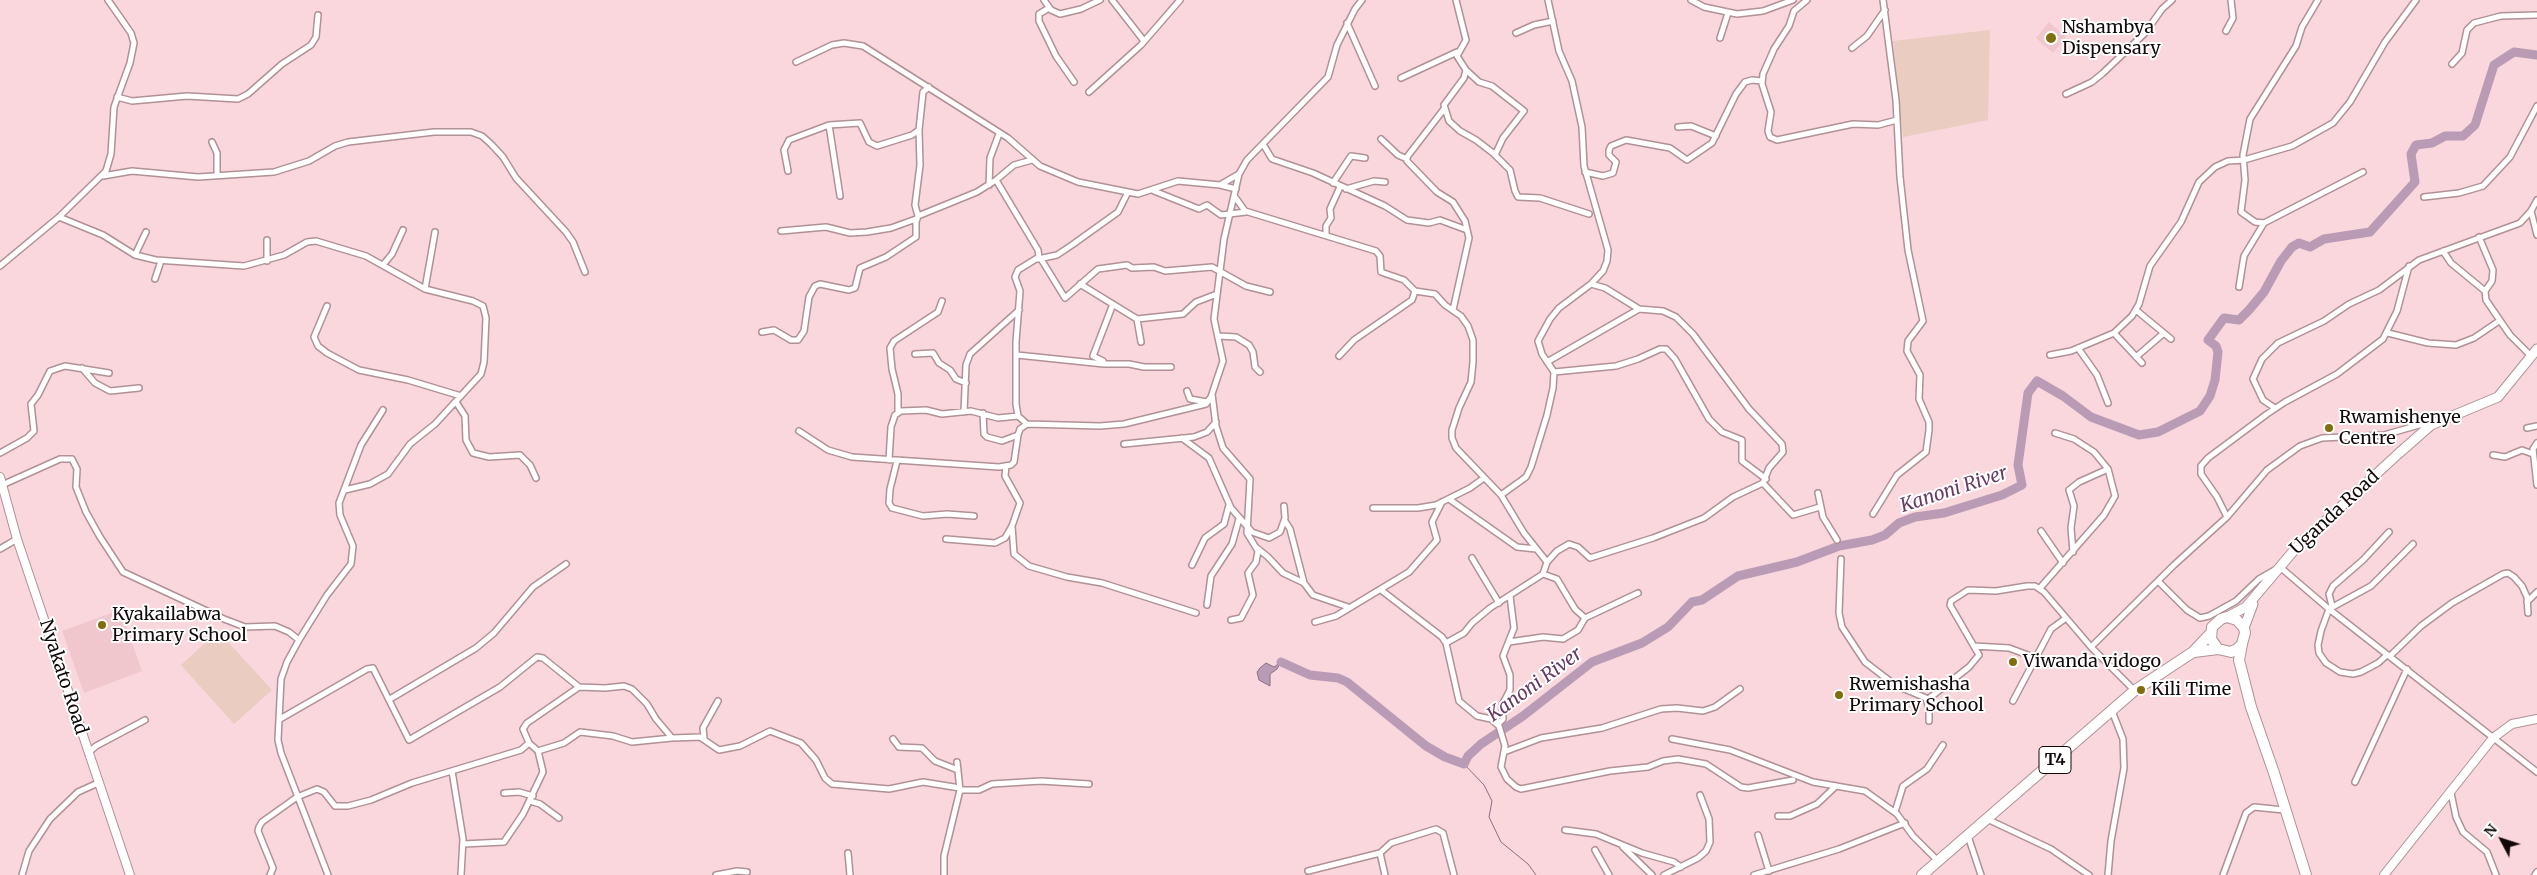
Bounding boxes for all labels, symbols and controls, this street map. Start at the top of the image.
place label: Nshambya Dispensary [2062,17,2161,59]
marker: Nshambya Dispensary [2044,31,2058,45]
place label: Rwamishenye Centre [2339,407,2461,449]
marker: Rwamishenye Centre [2323,422,2335,434]
water label: Kanoni River [1897,462,2011,518]
street label: Uganda Road [2286,466,2384,560]
place label: Kyakailabwa Primary School [112,604,247,646]
street label: Nyakato Road [34,617,92,737]
marker: Kyakailabwa Primary School [96,619,108,631]
water label: Kanoni River [1483,643,1587,727]
place label: Viwanda vidogo [2023,651,2161,673]
marker: Viwanda vidogo [2007,656,2019,668]
place label: Rwemishasha Primary School [1849,674,1984,716]
place label: Kili Time [2151,679,2231,701]
marker: Kili Time [2135,684,2147,696]
marker: Rwemishasha Primary School [1833,689,1845,701]
road number: T4 [2039,746,2071,774]
north arrow [2477,815,2527,865]
text: N [2480,820,2501,840]

